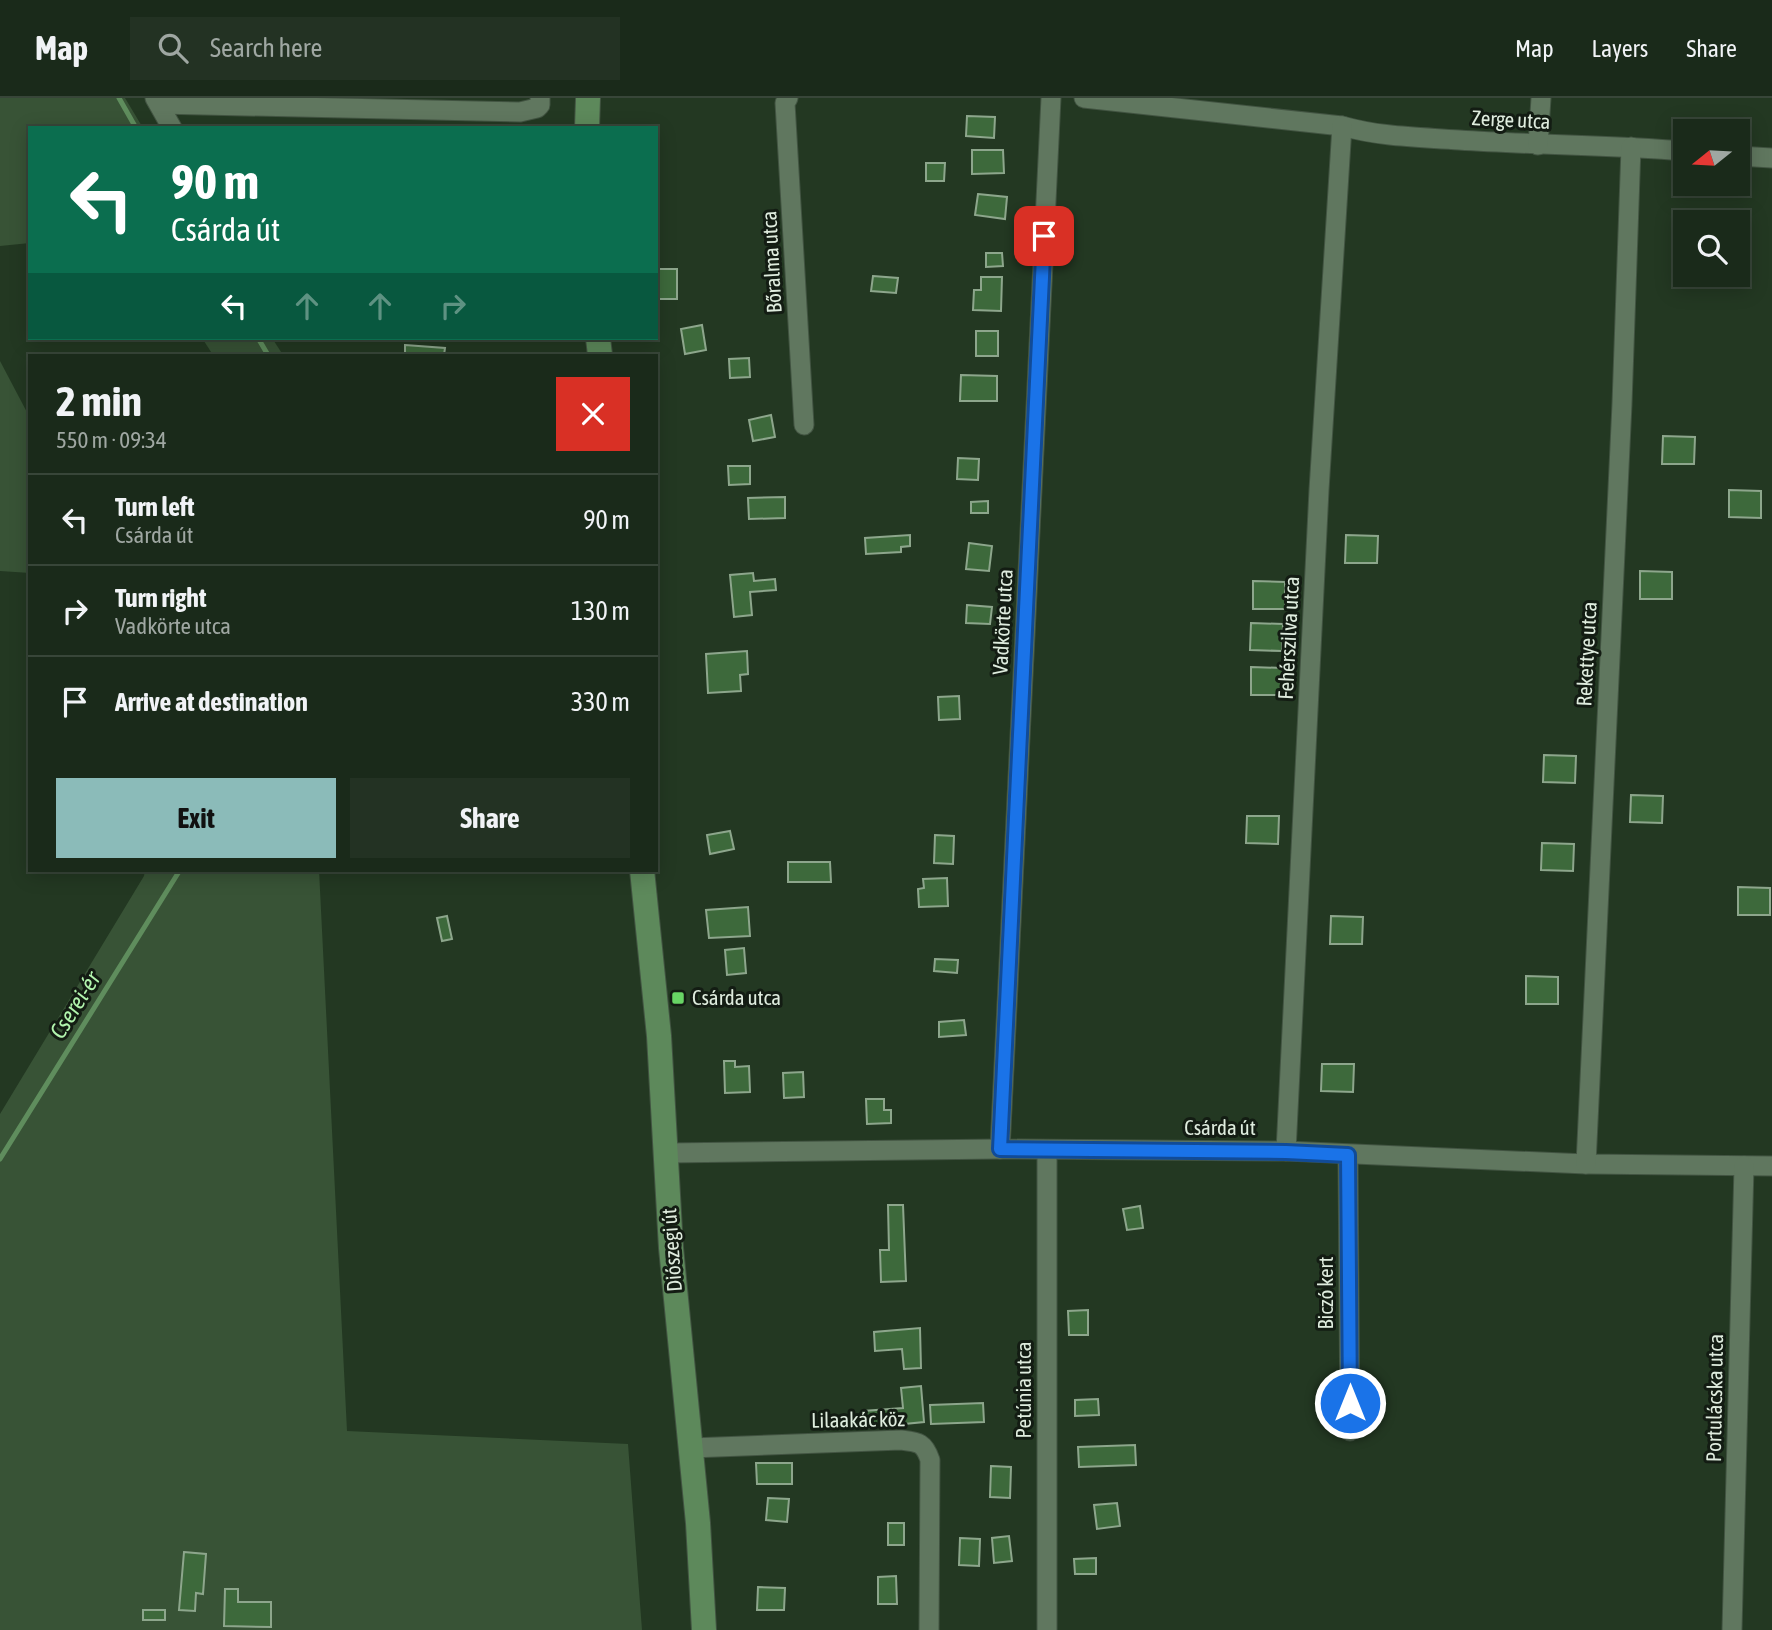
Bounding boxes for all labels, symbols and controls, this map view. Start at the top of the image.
search box [130,17,620,80]
text: Map [35,29,88,67]
icon: search [154,29,192,67]
text: Search here [210,33,322,63]
text: Map [1515,35,1554,62]
text: Layers [1592,35,1648,62]
text: Share [1686,35,1737,62]
street label: Zerge utca [1471,105,1551,133]
north arrow [1673,119,1750,196]
map controls [1673,119,1750,287]
text: 90 m [171,153,259,209]
icon: left [56,154,147,245]
pin [1014,206,1074,266]
street label: Bőralma utca [756,210,786,314]
button: search [1673,210,1750,287]
text: Csárda út [171,211,280,248]
icon: arrive [1025,217,1063,255]
icon: left [215,287,253,325]
icon: ahead [288,287,326,325]
icon: ahead [361,287,399,325]
icon: right [434,287,472,325]
text: 2 min [56,377,142,425]
button: close [556,377,630,451]
text: 550 m · 09:34 [56,427,167,453]
text: Turn left [115,492,195,522]
icon: left [56,501,94,539]
text: 90 m [583,505,630,535]
text: Csárda út [115,522,193,548]
street label: Vadkörte utca [987,568,1017,675]
street label: Fehérszilva utca [1273,576,1303,700]
text: Turn right [115,583,206,613]
icon: right [56,592,94,630]
text: 130 m [571,596,630,626]
street label: Rekettye utca [1571,601,1601,707]
text: Vadkörte utca [115,613,231,639]
icon: arrive [56,683,94,721]
text: Arrive at destination [115,687,308,717]
text: 330 m [571,687,630,717]
button: Exit [56,778,336,858]
button: Share [350,778,630,858]
water label: Cserei-ér [44,966,106,1043]
place label: Csárda utca [692,985,781,1009]
marker: Csárda utca [670,990,686,1006]
street label: Csárda út [1184,1115,1256,1139]
street label: Diószegi út [656,1207,686,1293]
street label: Biczó kert [1313,1256,1337,1330]
street label: Portulácska utca [1701,1334,1727,1462]
street label: Petúnia utca [1011,1342,1035,1438]
position arrow [1313,1366,1387,1440]
street label: Lilaakác köz [811,1406,905,1432]

